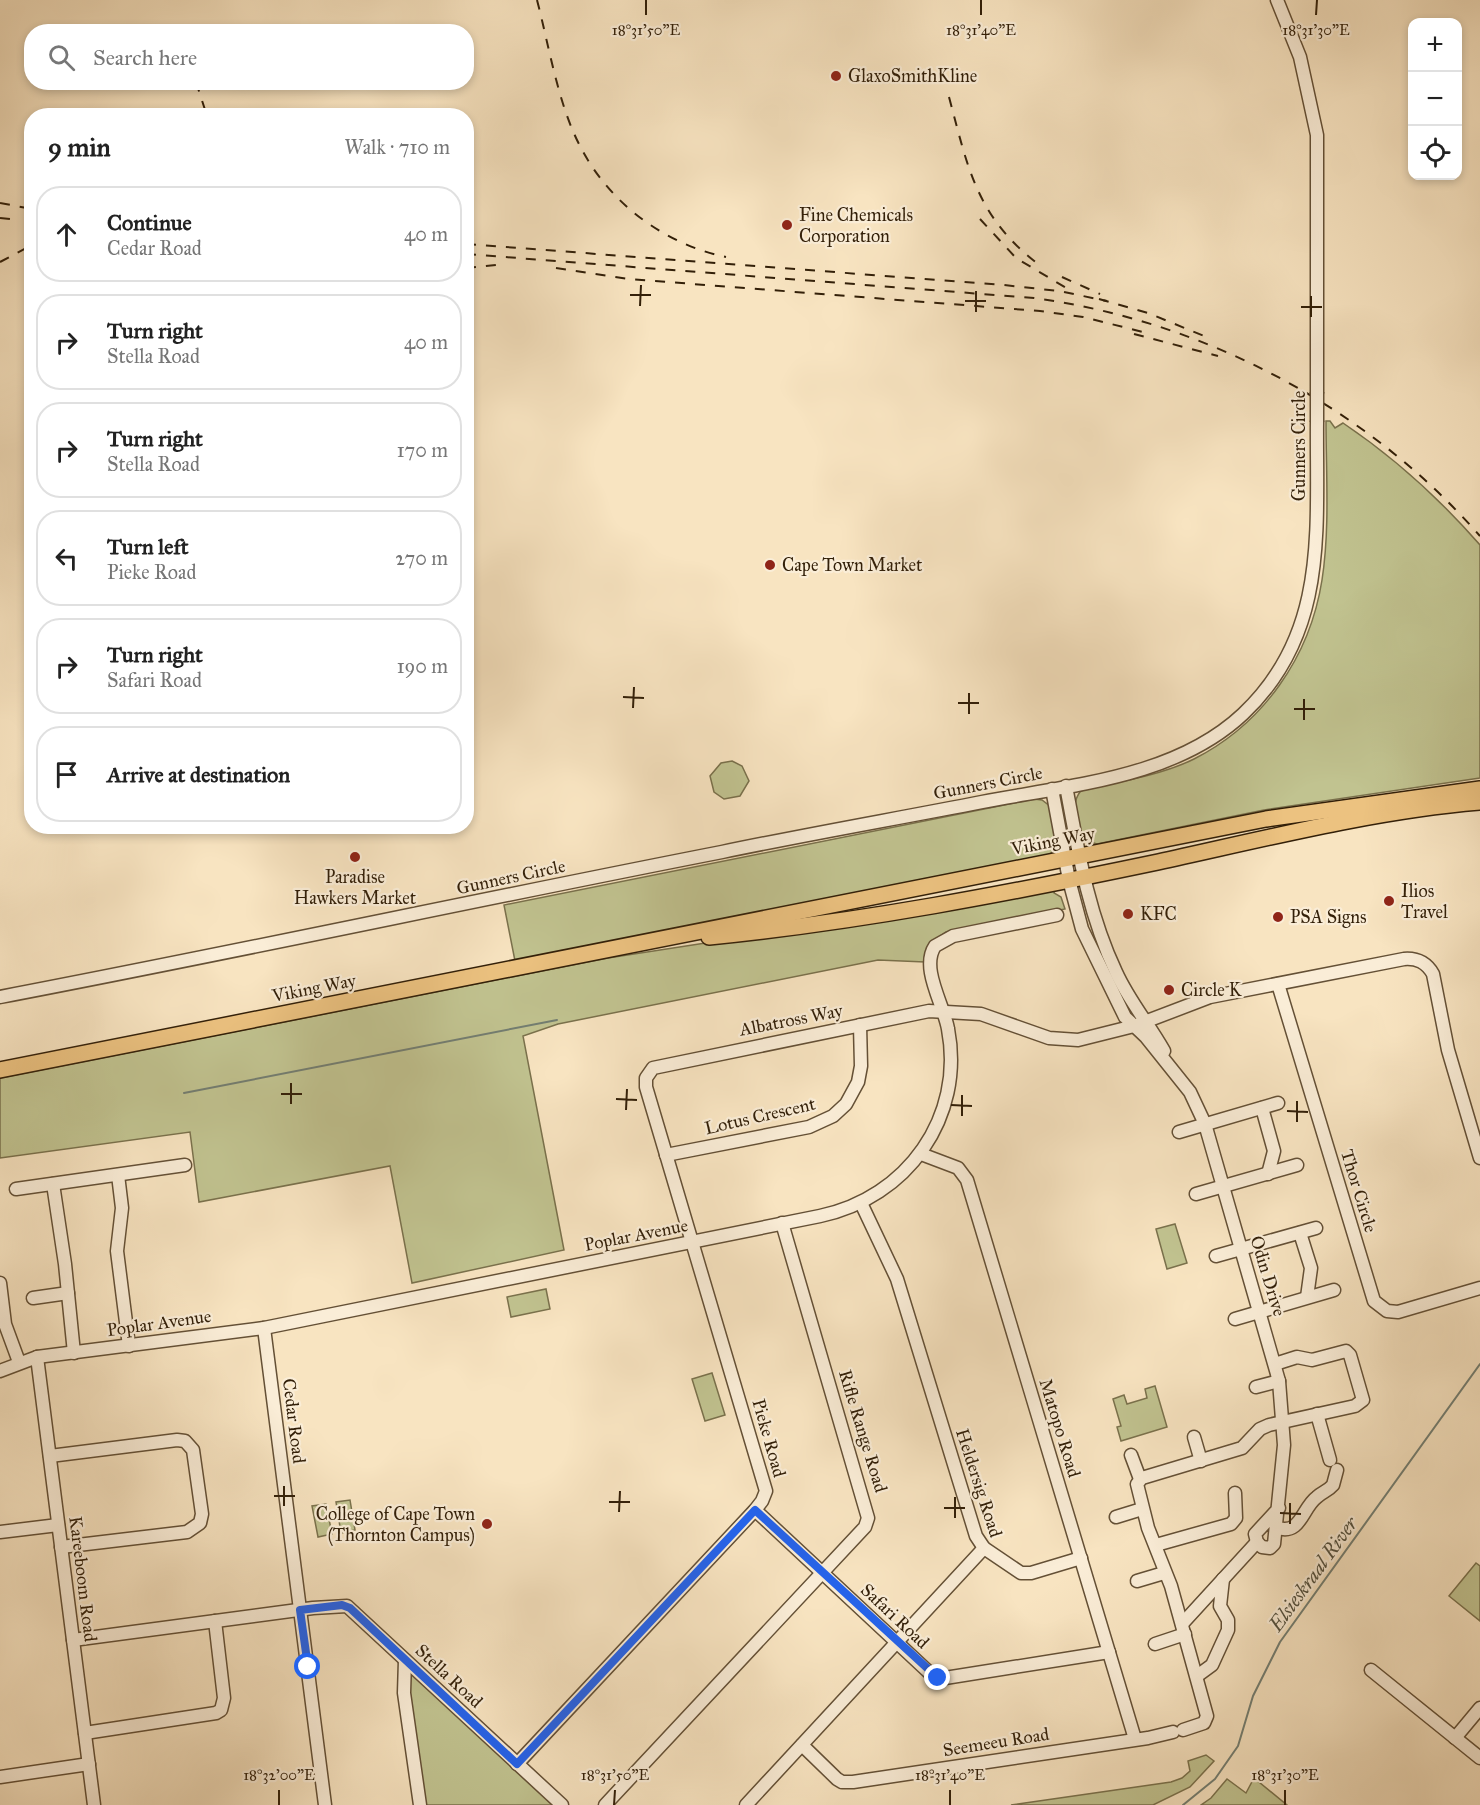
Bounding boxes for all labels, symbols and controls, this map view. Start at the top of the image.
map controls [1408,18,1462,180]
button: + [1408,18,1462,72]
text: 18°31'50"E [612,21,680,39]
text: 18°31'40"E [946,21,1016,39]
text: 18°31'30"E [1282,21,1350,39]
search box [24,24,474,90]
icon: search [45,41,78,74]
text: Search here [93,44,197,71]
place label: GlaxoSmithKline [848,65,977,87]
marker: GlaxoSmithKline [829,69,843,83]
button: − [1408,72,1462,126]
button: locate [1408,126,1462,180]
text: 9 min [48,131,111,163]
text: Walk · 710 m [345,135,450,159]
place label: Fine Chemicals Corporation [799,204,913,247]
text: Continue [107,209,192,236]
icon: ahead [50,218,83,251]
marker: Fine Chemicals Corporation [780,218,794,232]
text: 40 m [404,222,448,246]
text: Cedar Road [107,236,202,260]
text: Turn right [107,317,203,344]
icon: right [50,326,83,359]
text: 40 m [404,330,448,354]
text: Stella Road [107,344,200,368]
street label: Gunners Circle [1288,391,1310,501]
text: Turn right [107,425,203,452]
icon: right [50,434,83,467]
text: 170 m [397,438,448,462]
text: Stella Road [107,452,200,476]
text: Turn left [107,533,189,560]
icon: left [50,542,83,575]
text: 270 m [395,546,448,570]
place label: Cape Town Market [782,554,923,576]
marker: Cape Town Market [763,558,777,572]
text: Pieke Road [107,560,197,584]
text: Turn right [107,641,203,668]
icon: right [50,650,83,683]
text: 190 m [397,654,448,678]
text: Safari Road [107,668,202,692]
icon: arrive [50,758,83,791]
text: Arrive at destination [107,761,290,788]
street label: Gunners Circle [932,762,1044,804]
street label: Viking Way [1008,822,1097,861]
marker: Paradise Hawkers Market [348,850,362,864]
street label: Gunners Circle [455,855,567,899]
place label: Paradise Hawkers Market [294,866,417,909]
place label: Ilios Travel [1401,880,1448,923]
marker: Ilios Travel [1382,894,1396,908]
place label: KFC [1140,903,1177,925]
place label: PSA Signs [1290,906,1367,929]
marker: KFC [1121,907,1135,921]
marker: PSA Signs [1271,910,1285,924]
street label: Viking Way [269,969,358,1008]
place label: Circle K [1181,979,1243,1001]
marker: Circle K [1162,983,1176,997]
street label: Albatross Way [737,999,845,1041]
street label: Lotus Crescent [702,1092,818,1139]
street label: Thor Circle [1336,1147,1382,1235]
street label: Poplar Avenue [582,1214,690,1256]
street label: Odin Drive [1245,1233,1291,1319]
street label: Poplar Avenue [105,1305,213,1341]
street label: Rifle Range Road [833,1367,892,1495]
street label: Matopo Road [1035,1376,1085,1480]
street label: Cedar Road [278,1377,310,1465]
street label: Pieke Road [747,1396,791,1480]
street label: Heldersig Road [950,1426,1007,1541]
place label: College of Cape Town (Thornton Campus) [316,1503,475,1547]
water label: Elsieskraal River [1263,1511,1364,1637]
street label: Kareeboom Road [64,1515,102,1643]
marker: College of Cape Town (Thornton Campus) [480,1517,494,1531]
street label: Safari Road [856,1579,934,1653]
street label: Stella Road [411,1639,487,1713]
route start [294,1653,320,1679]
route end [924,1664,950,1690]
street label: Seemeeu Road [941,1723,1051,1761]
text: 18°32'00"E [243,1766,315,1784]
text: 18°31'50"E [581,1766,649,1784]
text: 18°31'40"E [915,1766,985,1784]
text: 18°31'30"E [1251,1766,1319,1784]

